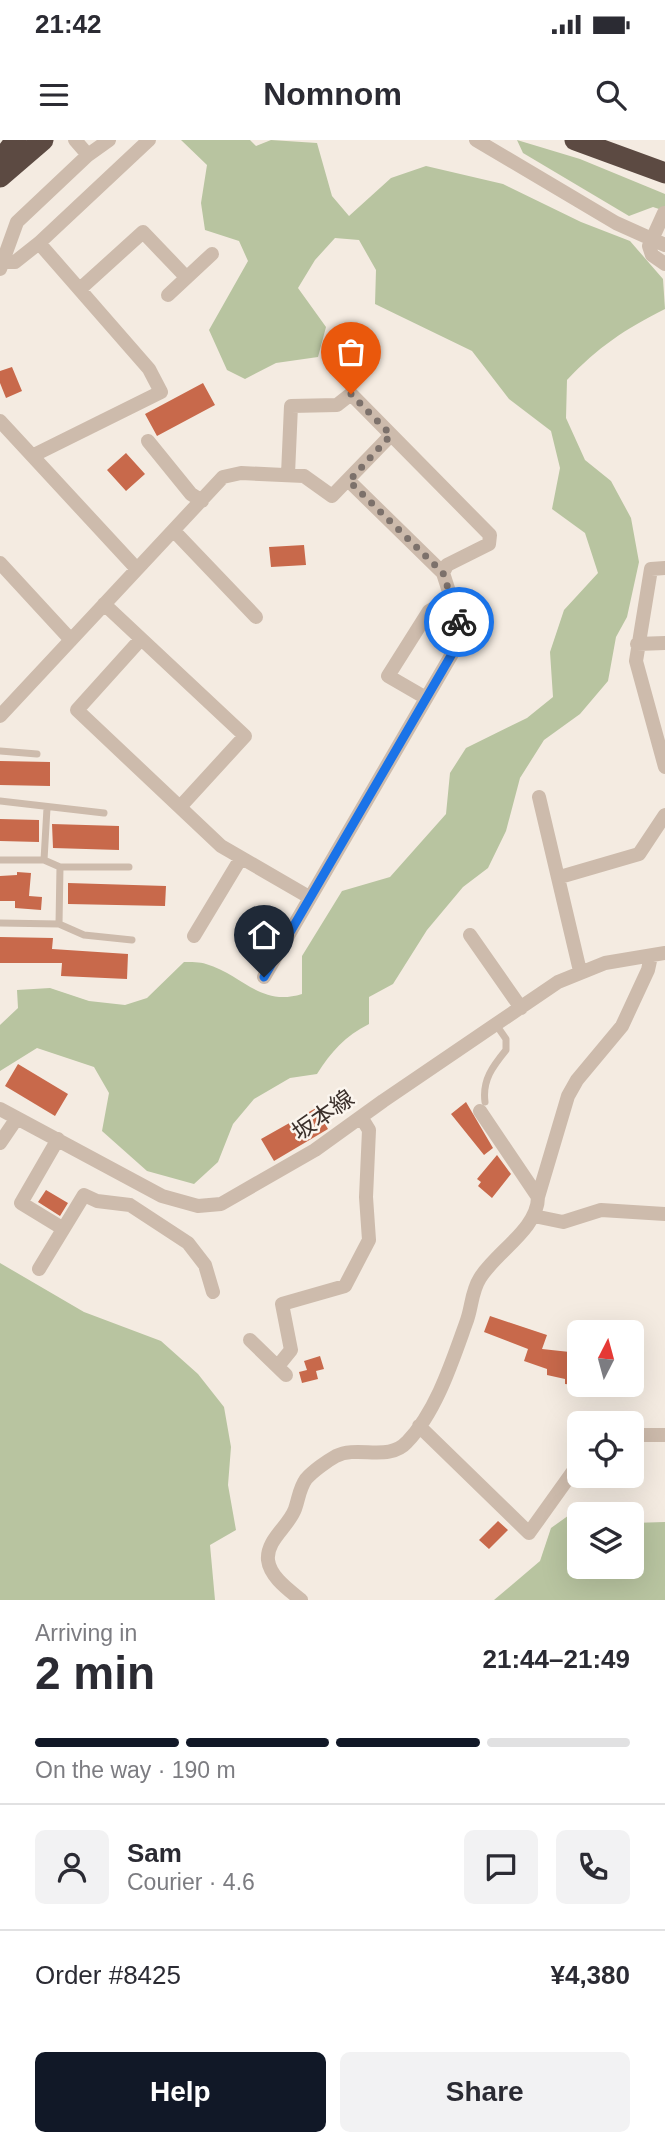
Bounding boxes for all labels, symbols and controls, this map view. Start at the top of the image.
text: 21:42 [35,9,102,39]
icon: menu [35,76,73,114]
text: Nomnom [263,76,402,112]
icon: search [592,76,630,114]
pin [321,322,381,394]
icon: bag [332,333,370,371]
courier [424,587,494,657]
icon: bike [440,603,478,641]
pin [234,905,294,977]
icon: home [245,916,283,954]
street label: 坂本線 [287,1085,359,1145]
north arrow [567,1320,644,1396]
map controls [567,1320,644,1579]
button: locate [567,1411,644,1488]
button: layers [567,1502,644,1579]
text: Arriving in [35,1620,137,1646]
text: 21:44–21:49 [483,1644,630,1674]
text: 2 min [35,1647,155,1699]
text: On the way · 190 m [35,1757,236,1783]
button: person [35,1830,109,1904]
button: chat [464,1830,538,1904]
button: phone [556,1830,630,1904]
text: Sam [127,1838,182,1868]
text: Courier · 4.6 [127,1869,255,1895]
text: Order #8425 [35,1960,181,1990]
text: ¥4,380 [550,1960,630,1990]
button: Help [35,2052,326,2132]
button: Share [340,2052,630,2132]

